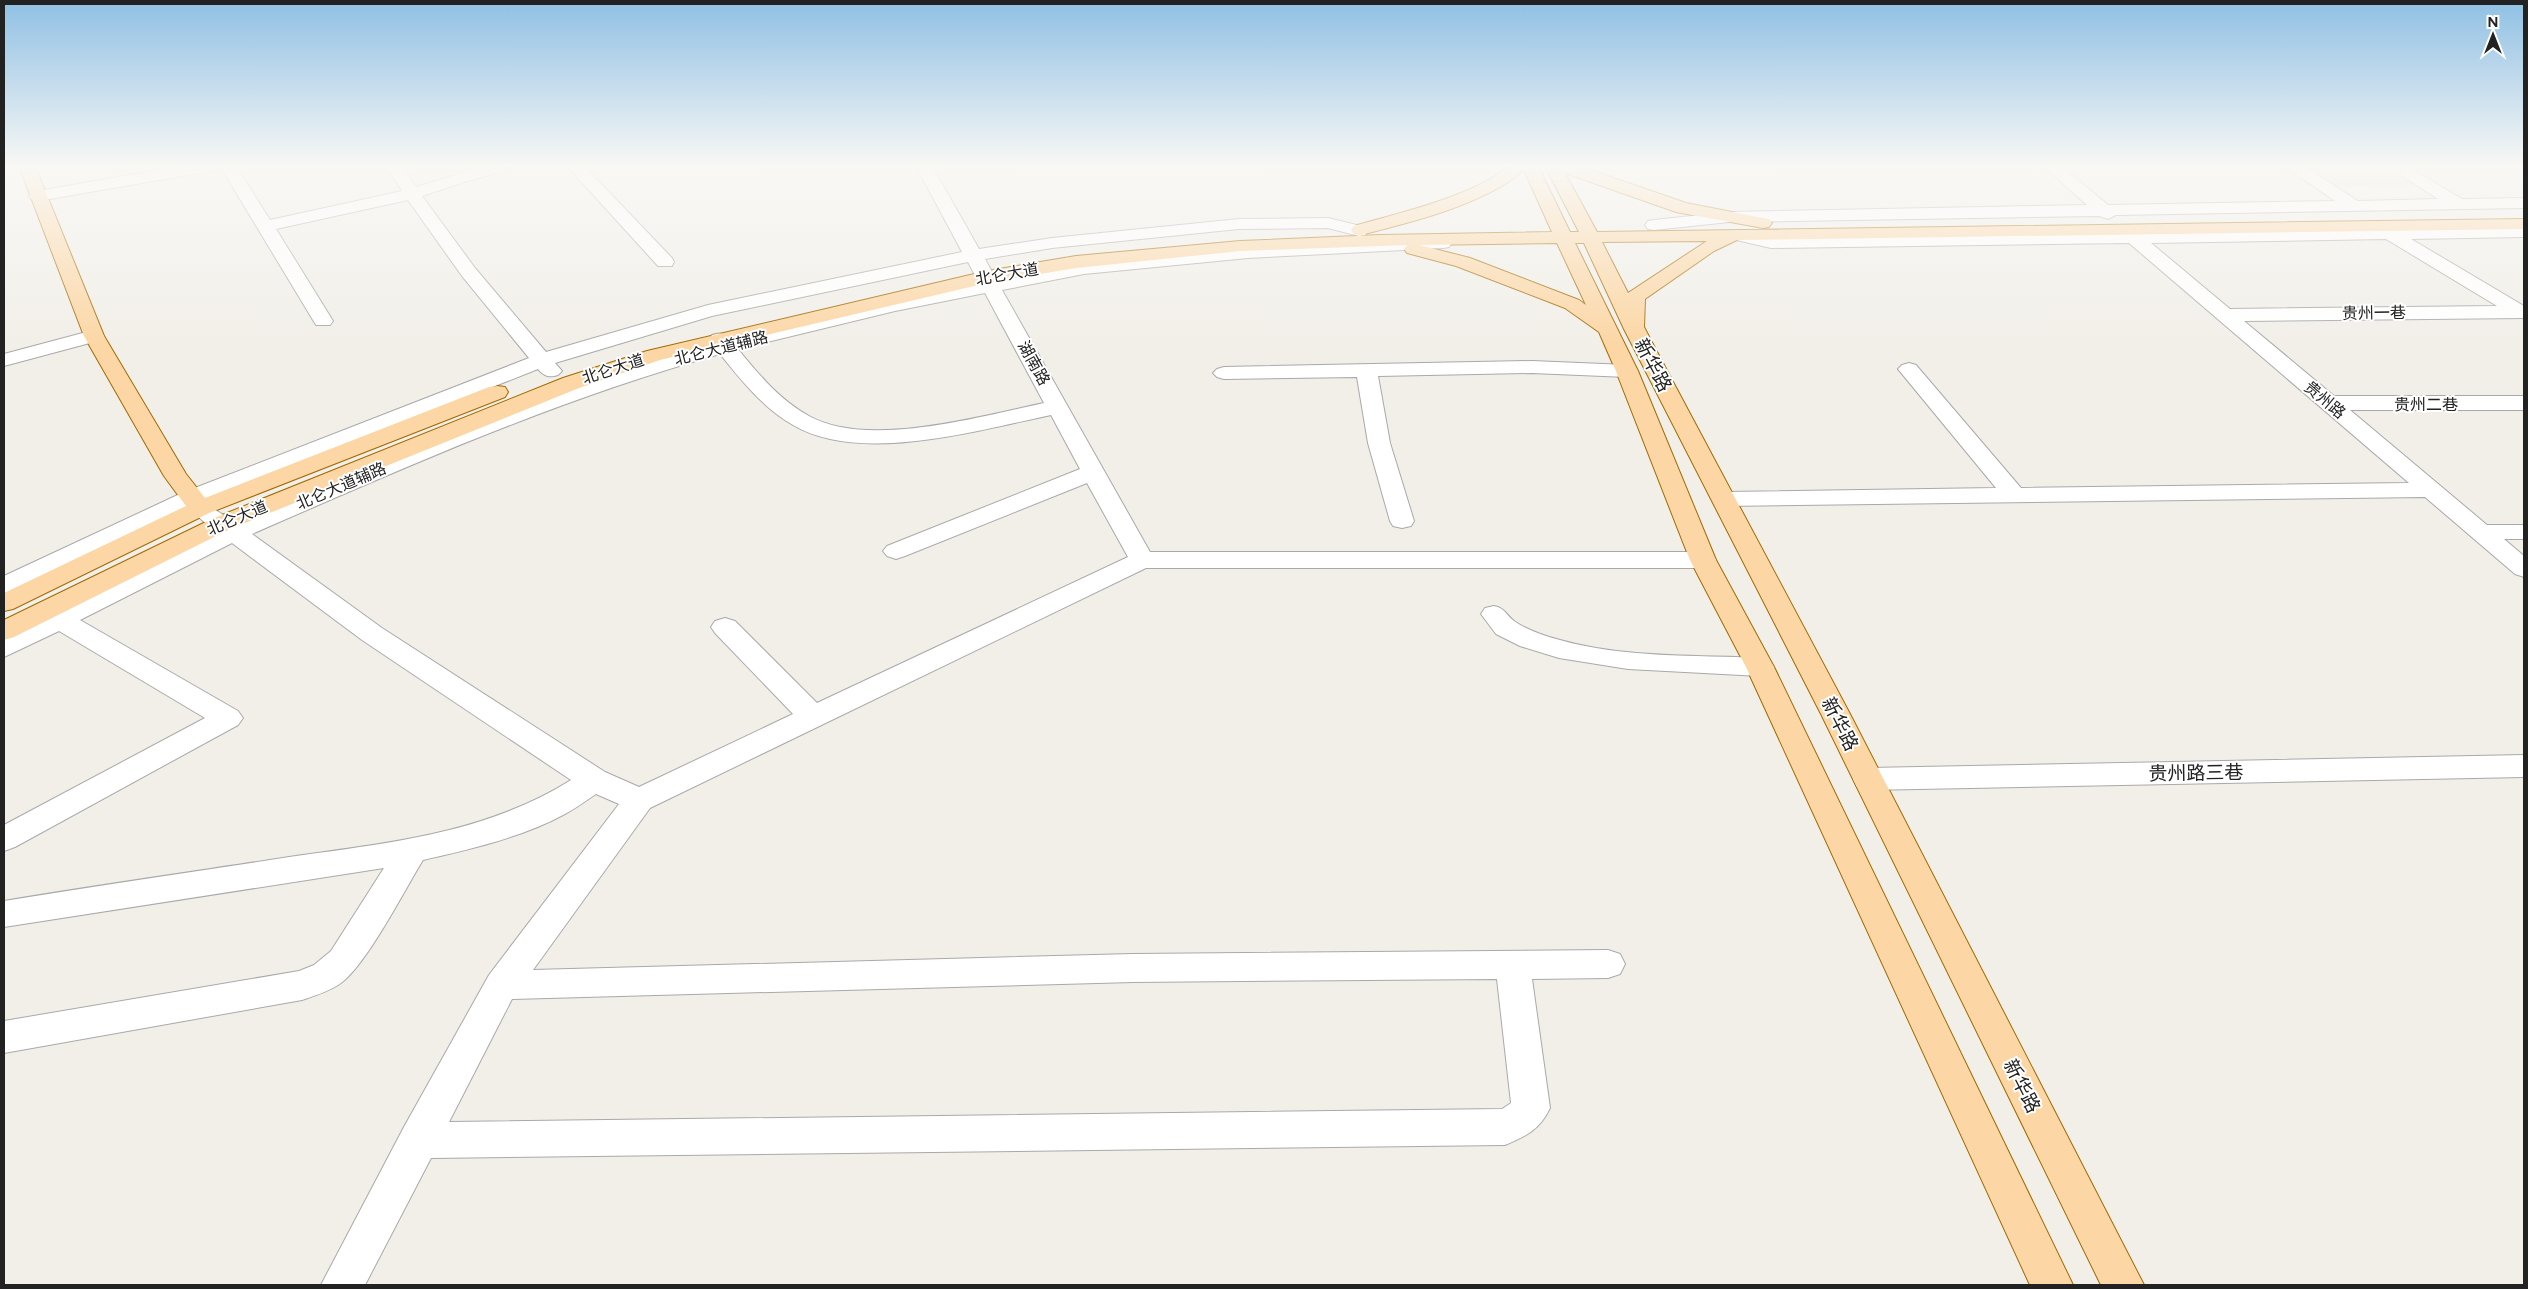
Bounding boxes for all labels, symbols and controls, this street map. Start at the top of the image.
north arrow [2468,10,2518,60]
text: N [2488,14,2498,31]
street label: 北仑大道 [974,259,1040,289]
street label: 贵州一巷 [2342,303,2406,323]
street label: 北仑大道辅路 [672,327,770,369]
street label: 新华路 [1629,334,1677,396]
street label: 湖南路 [1014,337,1054,389]
street label: 北仑大道 [580,350,646,388]
street label: 贵州路 [2301,377,2349,423]
street label: 贵州二巷 [2394,395,2458,414]
street label: 北仑大道辅路 [293,458,389,514]
street label: 北仑大道 [204,497,270,539]
street label: 新华路 [1817,693,1863,755]
street label: 贵州路三巷 [2148,761,2244,785]
street label: 新华路 [1999,1055,2045,1117]

